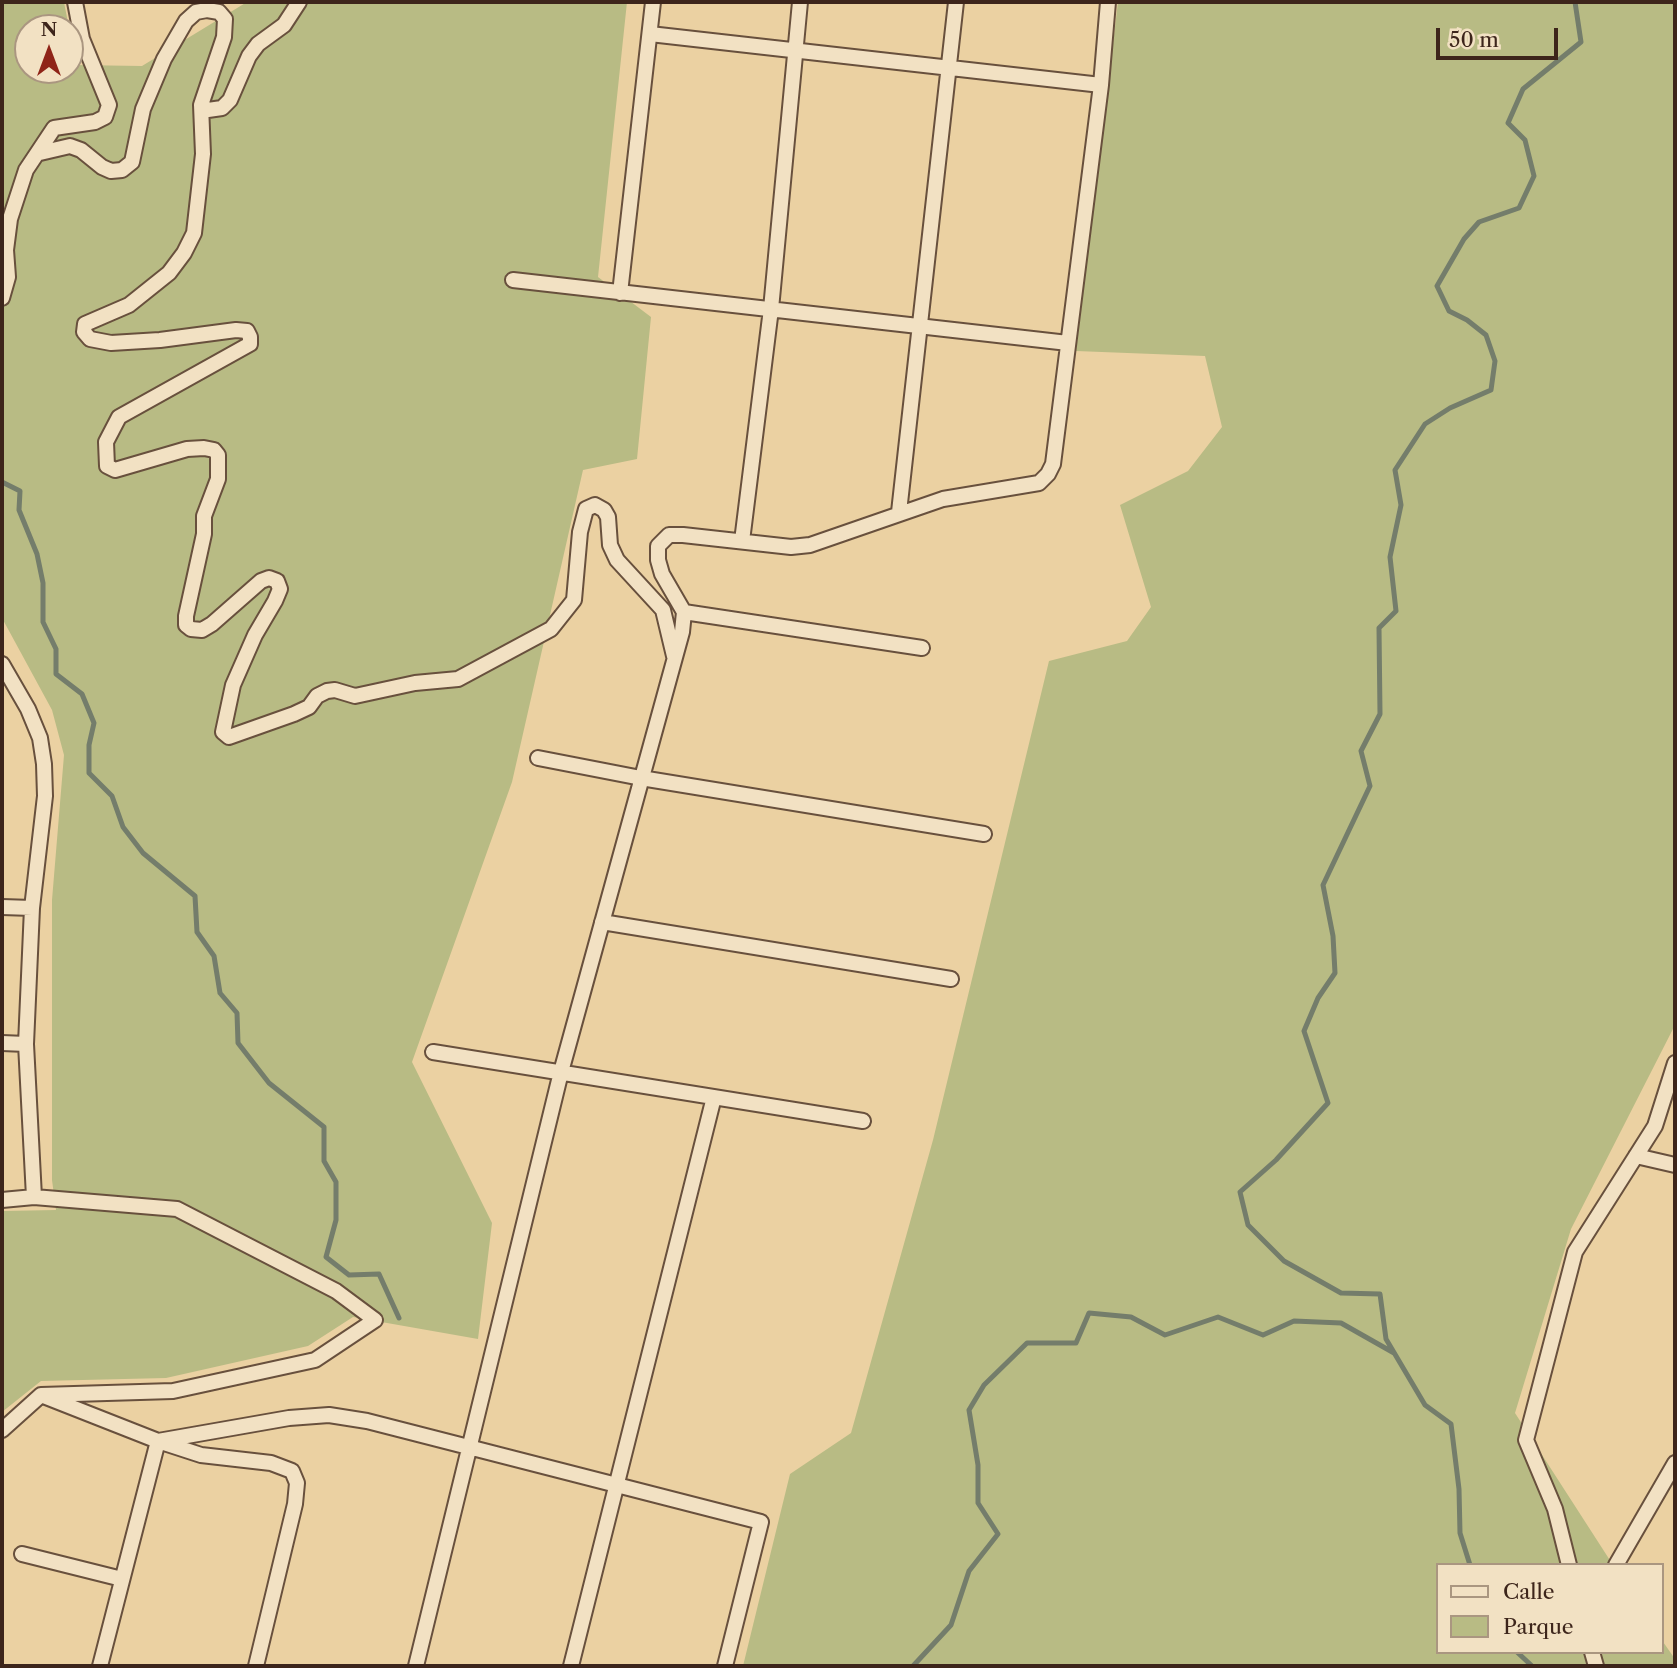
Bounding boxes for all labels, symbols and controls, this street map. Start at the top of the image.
north arrow [14,14,84,84]
scale bar [1439,14,1562,58]
text: N [41,18,57,41]
text: 50 m [1449,27,1499,52]
legend [1436,1563,1663,1654]
text: Calle [1503,1579,1555,1604]
text: Parque [1503,1614,1574,1639]

